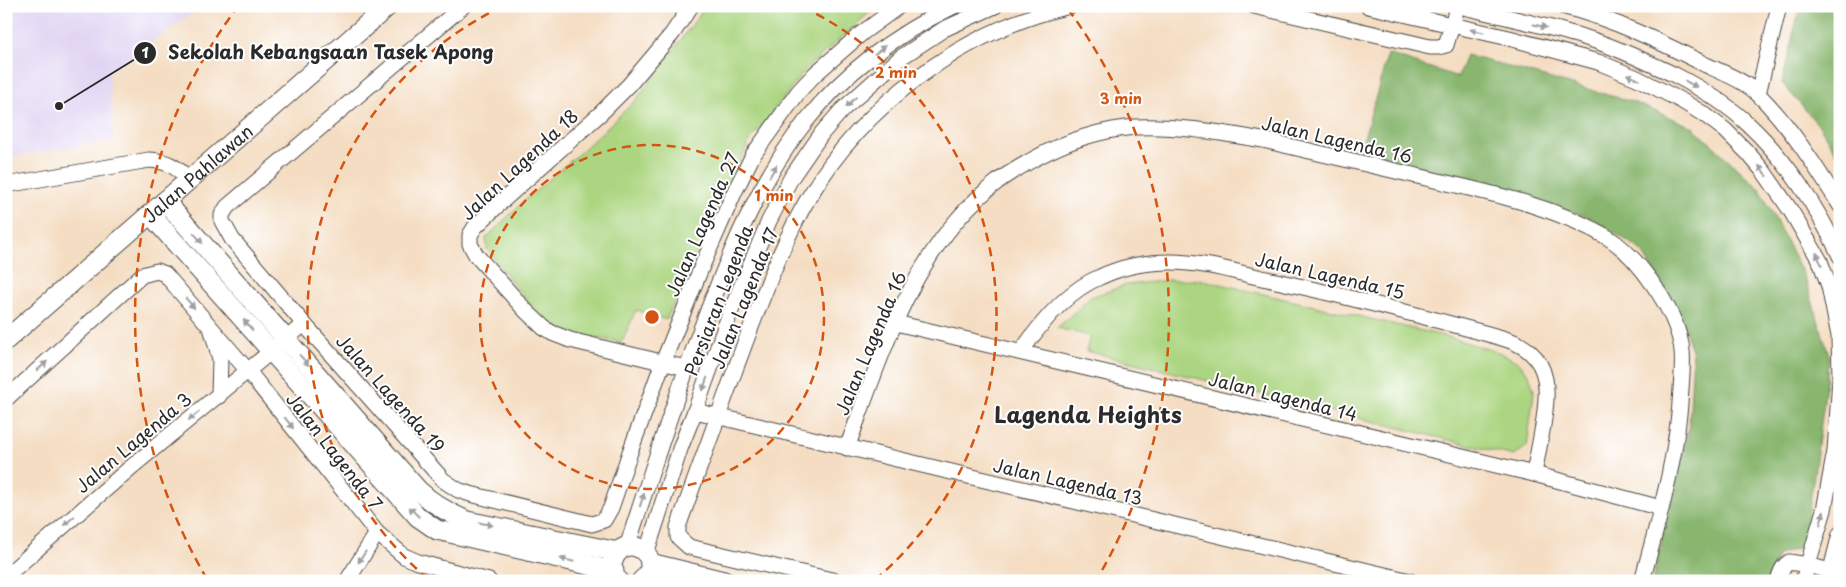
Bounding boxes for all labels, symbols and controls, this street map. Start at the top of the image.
one-way arrow [1533,22,1548,30]
one-way arrow [1470,27,1485,35]
callout: Sekolah Kebangsaan Tasek Apong [132,36,504,70]
text: Sekolah Kebangsaan Tasek Apong [168,37,494,65]
text: 1 [141,40,149,63]
one-way arrow [873,45,886,56]
text: 2 min [875,60,917,83]
one-way arrow [1626,73,1640,81]
one-way arrow [1684,80,1699,88]
text: 3 min [1100,86,1142,109]
one-way arrow [845,96,857,108]
street label: Jalan Lagenda 18 [454,102,584,226]
street label: Jalan Lagenda 16 [1259,109,1415,169]
street label: Jalan Pahlawan [136,117,258,228]
street label: Jalan Lagenda 27 [658,148,746,300]
one-way arrow [1758,164,1768,178]
one-way arrow [769,165,778,178]
text: 1 min [755,183,793,206]
street label: Persiaran Legenda [677,221,759,379]
street label: Jalan Lagenda 17 [703,223,785,373]
one-way arrow [192,231,203,244]
street label: Jalan Lagenda 15 [1253,245,1407,305]
one-way arrow [1815,252,1823,266]
street label: Jalan Lagenda 16 [828,267,912,419]
one-way arrow [185,297,196,310]
centre of rings [643,308,661,326]
one-way arrow [243,319,254,332]
street label: Jalan Lagenda 19 [330,328,452,458]
one-way arrow [299,354,310,367]
one-way arrow [36,360,48,372]
street label: Jalan Lagenda 14 [1206,364,1360,428]
one-way arrow [701,376,708,391]
street label: Jalan Lagenda 3 [69,385,197,499]
street label: Jalan Lagenda 7 [280,386,390,516]
district label: Lagenda Heights [994,397,1182,430]
one-way arrow [188,411,201,422]
one-way arrow [284,416,294,430]
street label: Jalan Lagenda 13 [991,451,1145,511]
one-way arrow [638,492,646,507]
one-way arrow [408,506,420,518]
one-way arrow [1818,511,1826,526]
one-way arrow [63,515,76,526]
one-way arrow [478,521,494,529]
one-way arrow [357,550,367,564]
one-way arrow [559,556,574,564]

